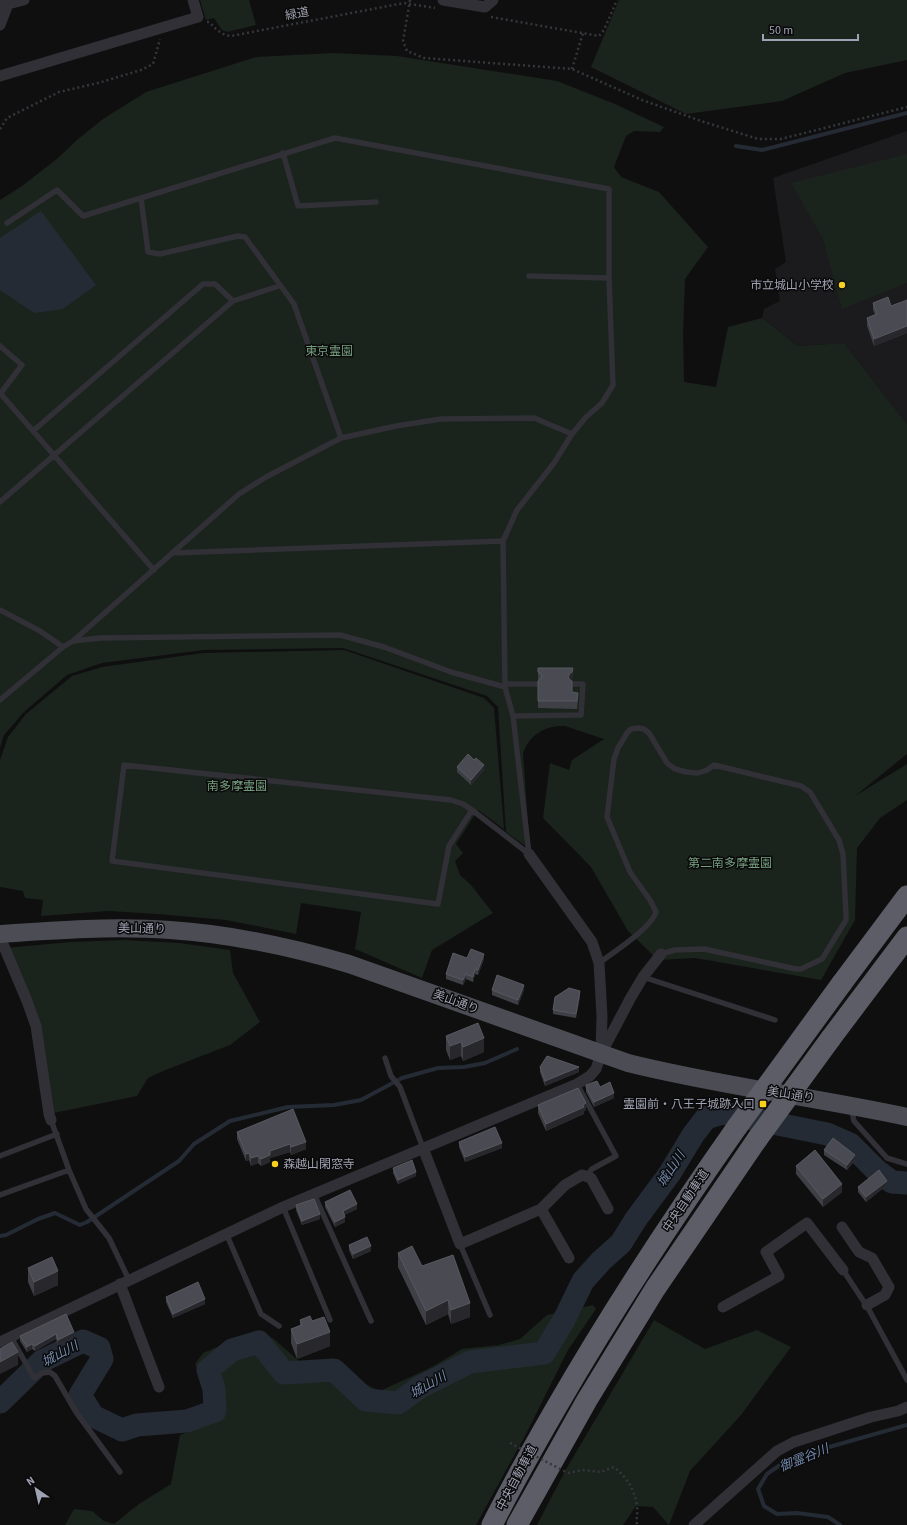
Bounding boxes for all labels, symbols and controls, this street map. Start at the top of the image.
street label: 緑道 [284,3,310,25]
scale bar [763,16,858,42]
text: 50 m [769,22,793,39]
place label: 市立城山小学校 [750,277,834,294]
marker: 市立城山小学校 [837,280,847,290]
park label: 東京霊園 [305,343,353,360]
park label: 南多摩霊園 [207,778,267,795]
park label: 第二南多摩霊園 [688,855,772,872]
street label: 美山通り [118,920,166,938]
street label: 美山通り [431,986,481,1018]
street label: 美山通り [766,1083,816,1107]
place label: 霊園前・八王子城跡入口 [623,1096,755,1113]
marker: 霊園前・八王子城跡入口 [758,1099,768,1109]
water label: 城山川 [653,1146,690,1190]
place label: 森越山閑窓寺 [283,1156,355,1173]
marker: 森越山閑窓寺 [270,1159,280,1169]
street label: 中央自動車道 [659,1166,713,1236]
water label: 城山川 [39,1336,83,1371]
water label: 城山川 [407,1366,451,1403]
water label: 御霊谷川 [777,1439,833,1476]
street label: 中央自動車道 [493,1442,541,1514]
north arrow [16,1469,56,1509]
text: N [23,1473,38,1489]

